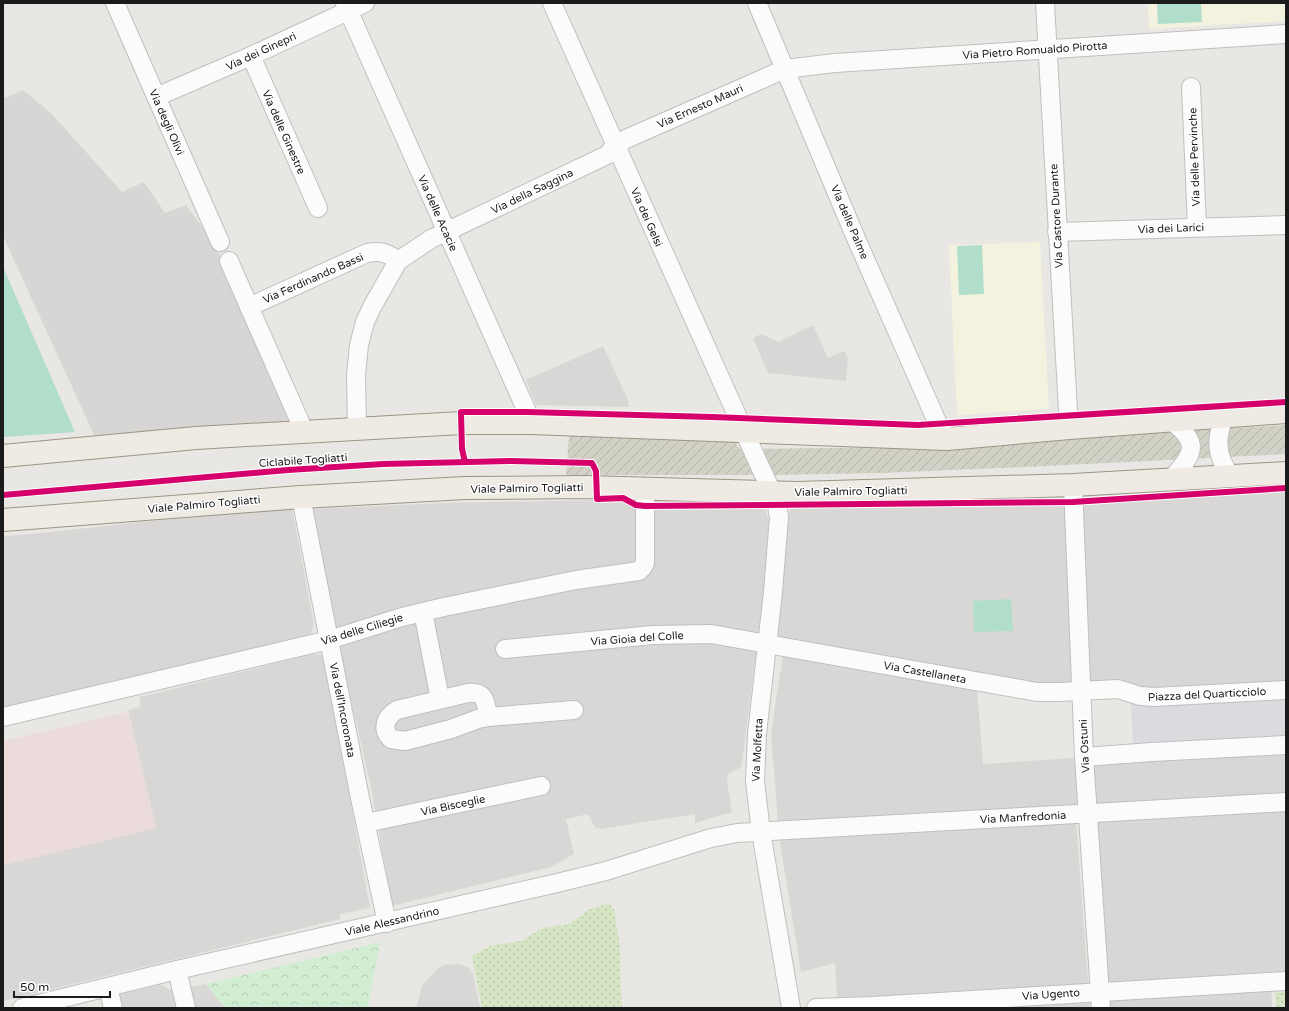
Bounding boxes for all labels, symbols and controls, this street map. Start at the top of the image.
street label: Via dei Ginepri [224,30,298,73]
street label: Via Pietro Romualdo Pirotta [962,39,1108,62]
street label: Via Ernesto Mauri [655,82,745,131]
street label: Via degli Olivi [146,87,187,157]
street label: Via delle Ginestre [259,88,308,176]
street label: Via delle Pervinche [1186,107,1203,207]
street label: Via Castore Durante [1047,163,1066,268]
street label: Via della Saggina [489,166,575,217]
street label: Via delle Acacie [415,173,460,253]
street label: Via delle Palme [828,183,871,261]
street label: Via dei Gelsi [628,186,665,249]
street label: Via dei Larici [1138,221,1204,236]
street label: Via Ferdinando Bassi [261,250,365,306]
street label: Ciclabile Togliatti [258,451,348,470]
street label: Viale Palmiro Togliatti [470,481,584,496]
street label: Viale Palmiro Togliatti [794,484,908,499]
street label: Viale Palmiro Togliatti [147,493,261,516]
street label: Via delle Ciliegie [320,611,405,648]
street label: Via Gioia del Colle [590,629,684,648]
street label: Via Castellaneta [883,659,967,686]
street label: Via dell'Incoronata [327,661,358,759]
street label: Piazza del Quarticciolo [1148,685,1267,704]
street label: Via Molfetta [749,718,766,782]
street label: Via Ostuni [1077,719,1092,773]
street label: Via Bisceglie [420,792,487,819]
street label: Via Manfredonia [980,809,1067,826]
street label: Viale Alessandrino [344,904,441,939]
scale bar [14,973,110,999]
text: 50 m [20,980,49,994]
street label: Via Ugento [1022,986,1081,1003]

